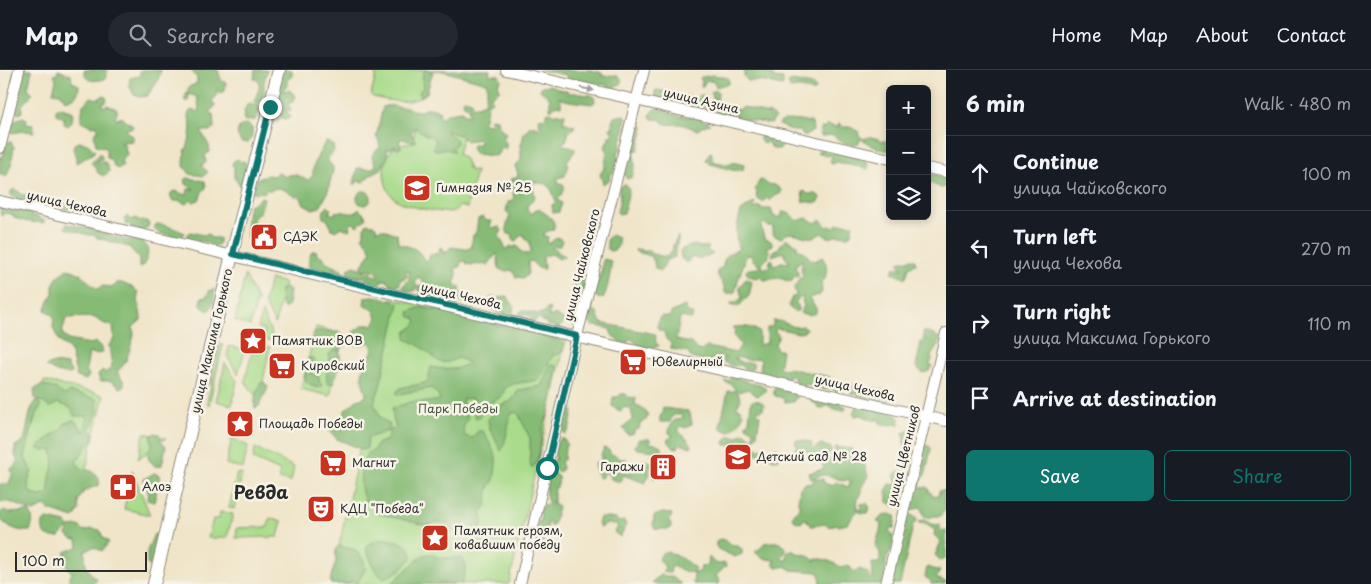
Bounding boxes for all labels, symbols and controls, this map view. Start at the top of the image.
search box [108,12,458,57]
text: Map [25,17,78,53]
icon: search [126,21,154,49]
text: Search here [166,21,275,49]
text: Home [1051,21,1101,48]
text: Map [1129,21,1168,48]
text: About [1196,21,1248,48]
text: Contact [1276,21,1346,48]
street label: улица Азина [662,83,741,118]
one-way arrow [580,85,595,93]
map controls [886,85,931,220]
button: + [886,85,931,130]
text: 6 min [966,87,1025,119]
text: Walk · 480 m [1244,91,1351,115]
route end [259,96,282,119]
button: − [886,130,931,175]
text: Continue [1013,147,1099,175]
icon: ahead [966,159,994,187]
text: 100 m [1302,161,1351,185]
school or university icon: Гимназия № 25 [402,173,432,203]
button: layers [886,175,931,220]
text: улица Чайковского [1013,175,1167,199]
place label: Гимназия № 25 [436,178,532,196]
street label: улица Чехова [25,185,110,221]
street label: улица Чайковского [558,206,604,323]
public building icon: СДЭК [249,222,279,252]
text: Turn left [1013,222,1097,250]
place label: СДЭК [283,227,318,245]
icon: left [966,234,994,262]
text: 270 m [1301,236,1351,260]
text: улица Чехова [1013,250,1122,274]
street label: улица Максима Горького [186,266,237,415]
street label: улица Чехова [419,277,504,313]
text: Turn right [1013,297,1111,325]
icon: right [966,309,994,337]
text: 110 m [1308,311,1351,335]
text: улица Максима Горького [1013,325,1211,349]
place icon: Памятник ВОВ [238,326,268,356]
place label: Памятник ВОВ [272,331,363,349]
supermarket icon: Ювелирный [618,347,648,377]
supermarket icon: Кировский [267,351,297,381]
place label: Ювелирный [652,352,723,370]
place label: Кировский [301,356,365,374]
street label: улица Чехова [813,369,898,405]
icon: arrive [966,384,994,412]
text: Arrive at destination [1013,384,1217,412]
park label: Парк Победы [418,399,498,417]
street label: улица Цветников [882,403,924,508]
place icon: Площадь Победы [225,409,255,439]
place label: Площадь Победы [259,414,363,432]
school or university icon: Детский сад № 28 [723,442,753,472]
place label: Детский сад № 28 [756,447,867,465]
supermarket icon: Магнит [318,448,348,478]
button: Save [966,450,1154,501]
button: Share [1164,450,1351,501]
building icon: Гаражи [648,452,678,482]
place label: Магнит [352,453,397,471]
route start [536,457,559,480]
place label: Гаражи [600,457,644,475]
pharmacy icon: Алоэ [108,472,138,502]
place label: Алоэ [142,477,171,495]
district label: Ревда [234,478,288,505]
theatre icon: КДЦ "Победа" [306,494,336,524]
place label: КДЦ "Победа" [340,499,424,517]
place label: Памятник героям, ковавшим победу [454,521,563,553]
place icon: Памятник героям, ковавшим победу [420,523,450,553]
scale bar [15,549,148,572]
text: 100 m [22,550,65,571]

